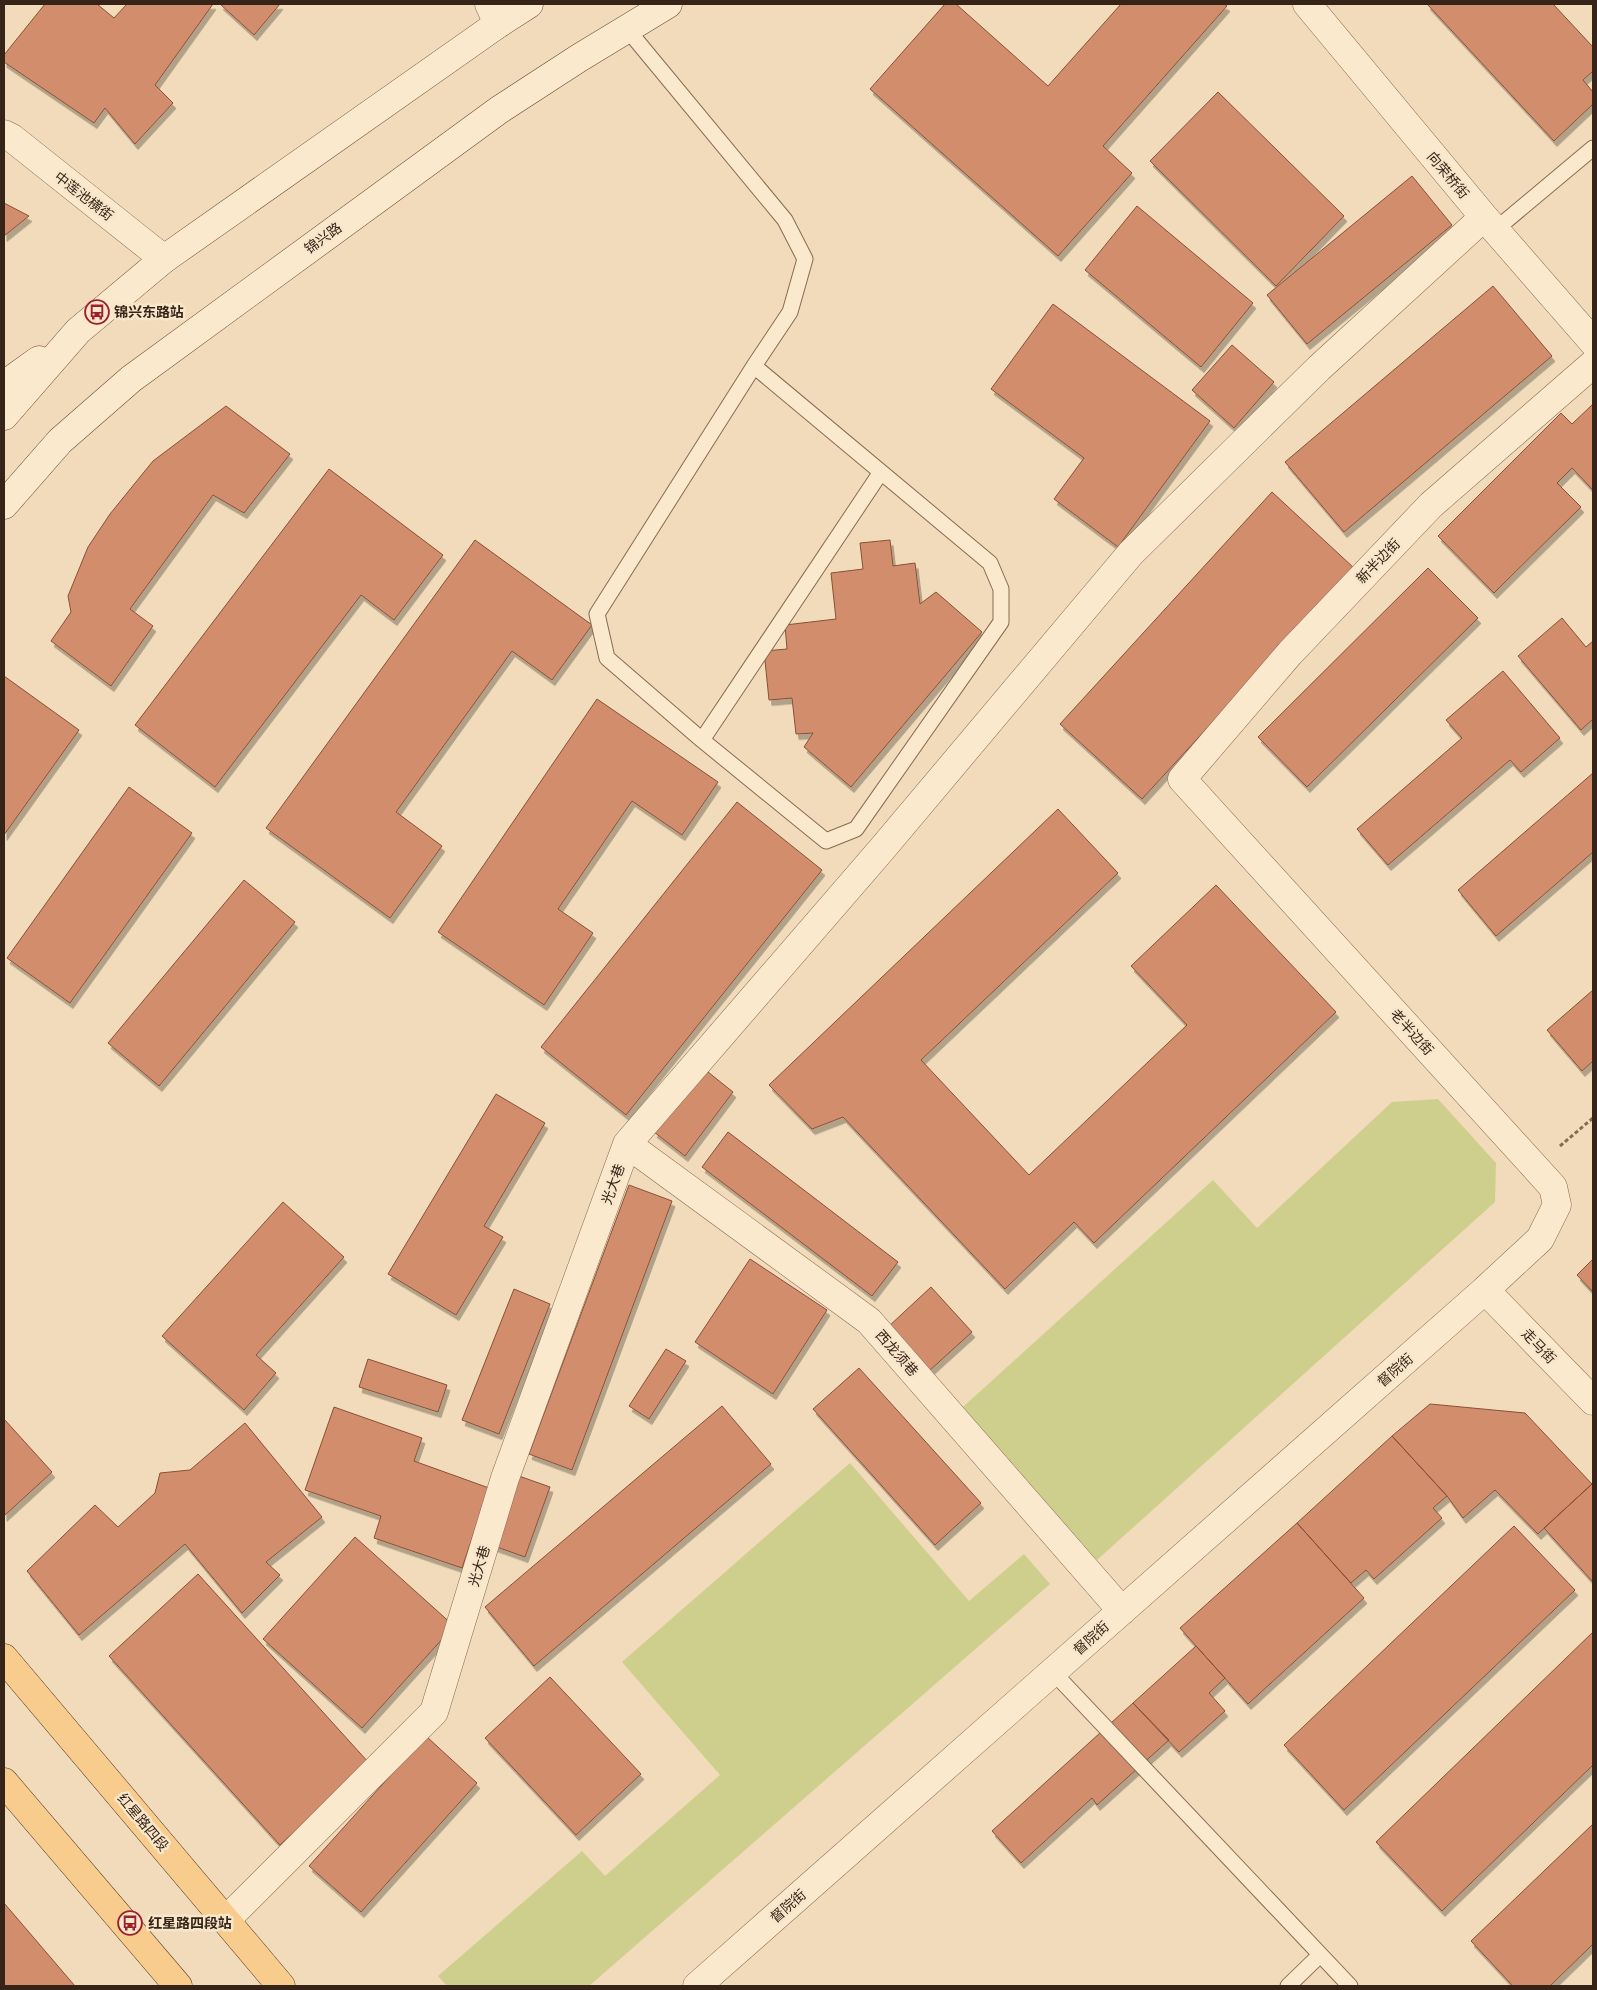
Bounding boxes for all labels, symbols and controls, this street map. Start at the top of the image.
street label: 向荣桥街 [1423,148,1473,202]
street label: 中莲池横街 [51,167,117,225]
street label: 锦兴路 [301,218,345,258]
bus stop icon: 锦兴东路站 [84,299,110,325]
place label: 锦兴东路站 [114,303,184,321]
street label: 新半边街 [1352,535,1404,587]
street label: 老半边街 [1387,1005,1437,1059]
street label: 光大巷 [597,1161,629,1207]
street label: 走马街 [1518,1325,1560,1367]
street label: 西龙须巷 [872,1326,922,1380]
street label: 督院街 [1373,1349,1417,1391]
street label: 光大巷 [464,1543,494,1589]
street label: 督院街 [1069,1617,1113,1659]
street label: 红星路四段 [114,1789,172,1855]
street label: 督院街 [766,1885,810,1927]
bus stop icon: 红星路四段站 [117,1910,143,1936]
place label: 红星路四段站 [148,1914,232,1932]

